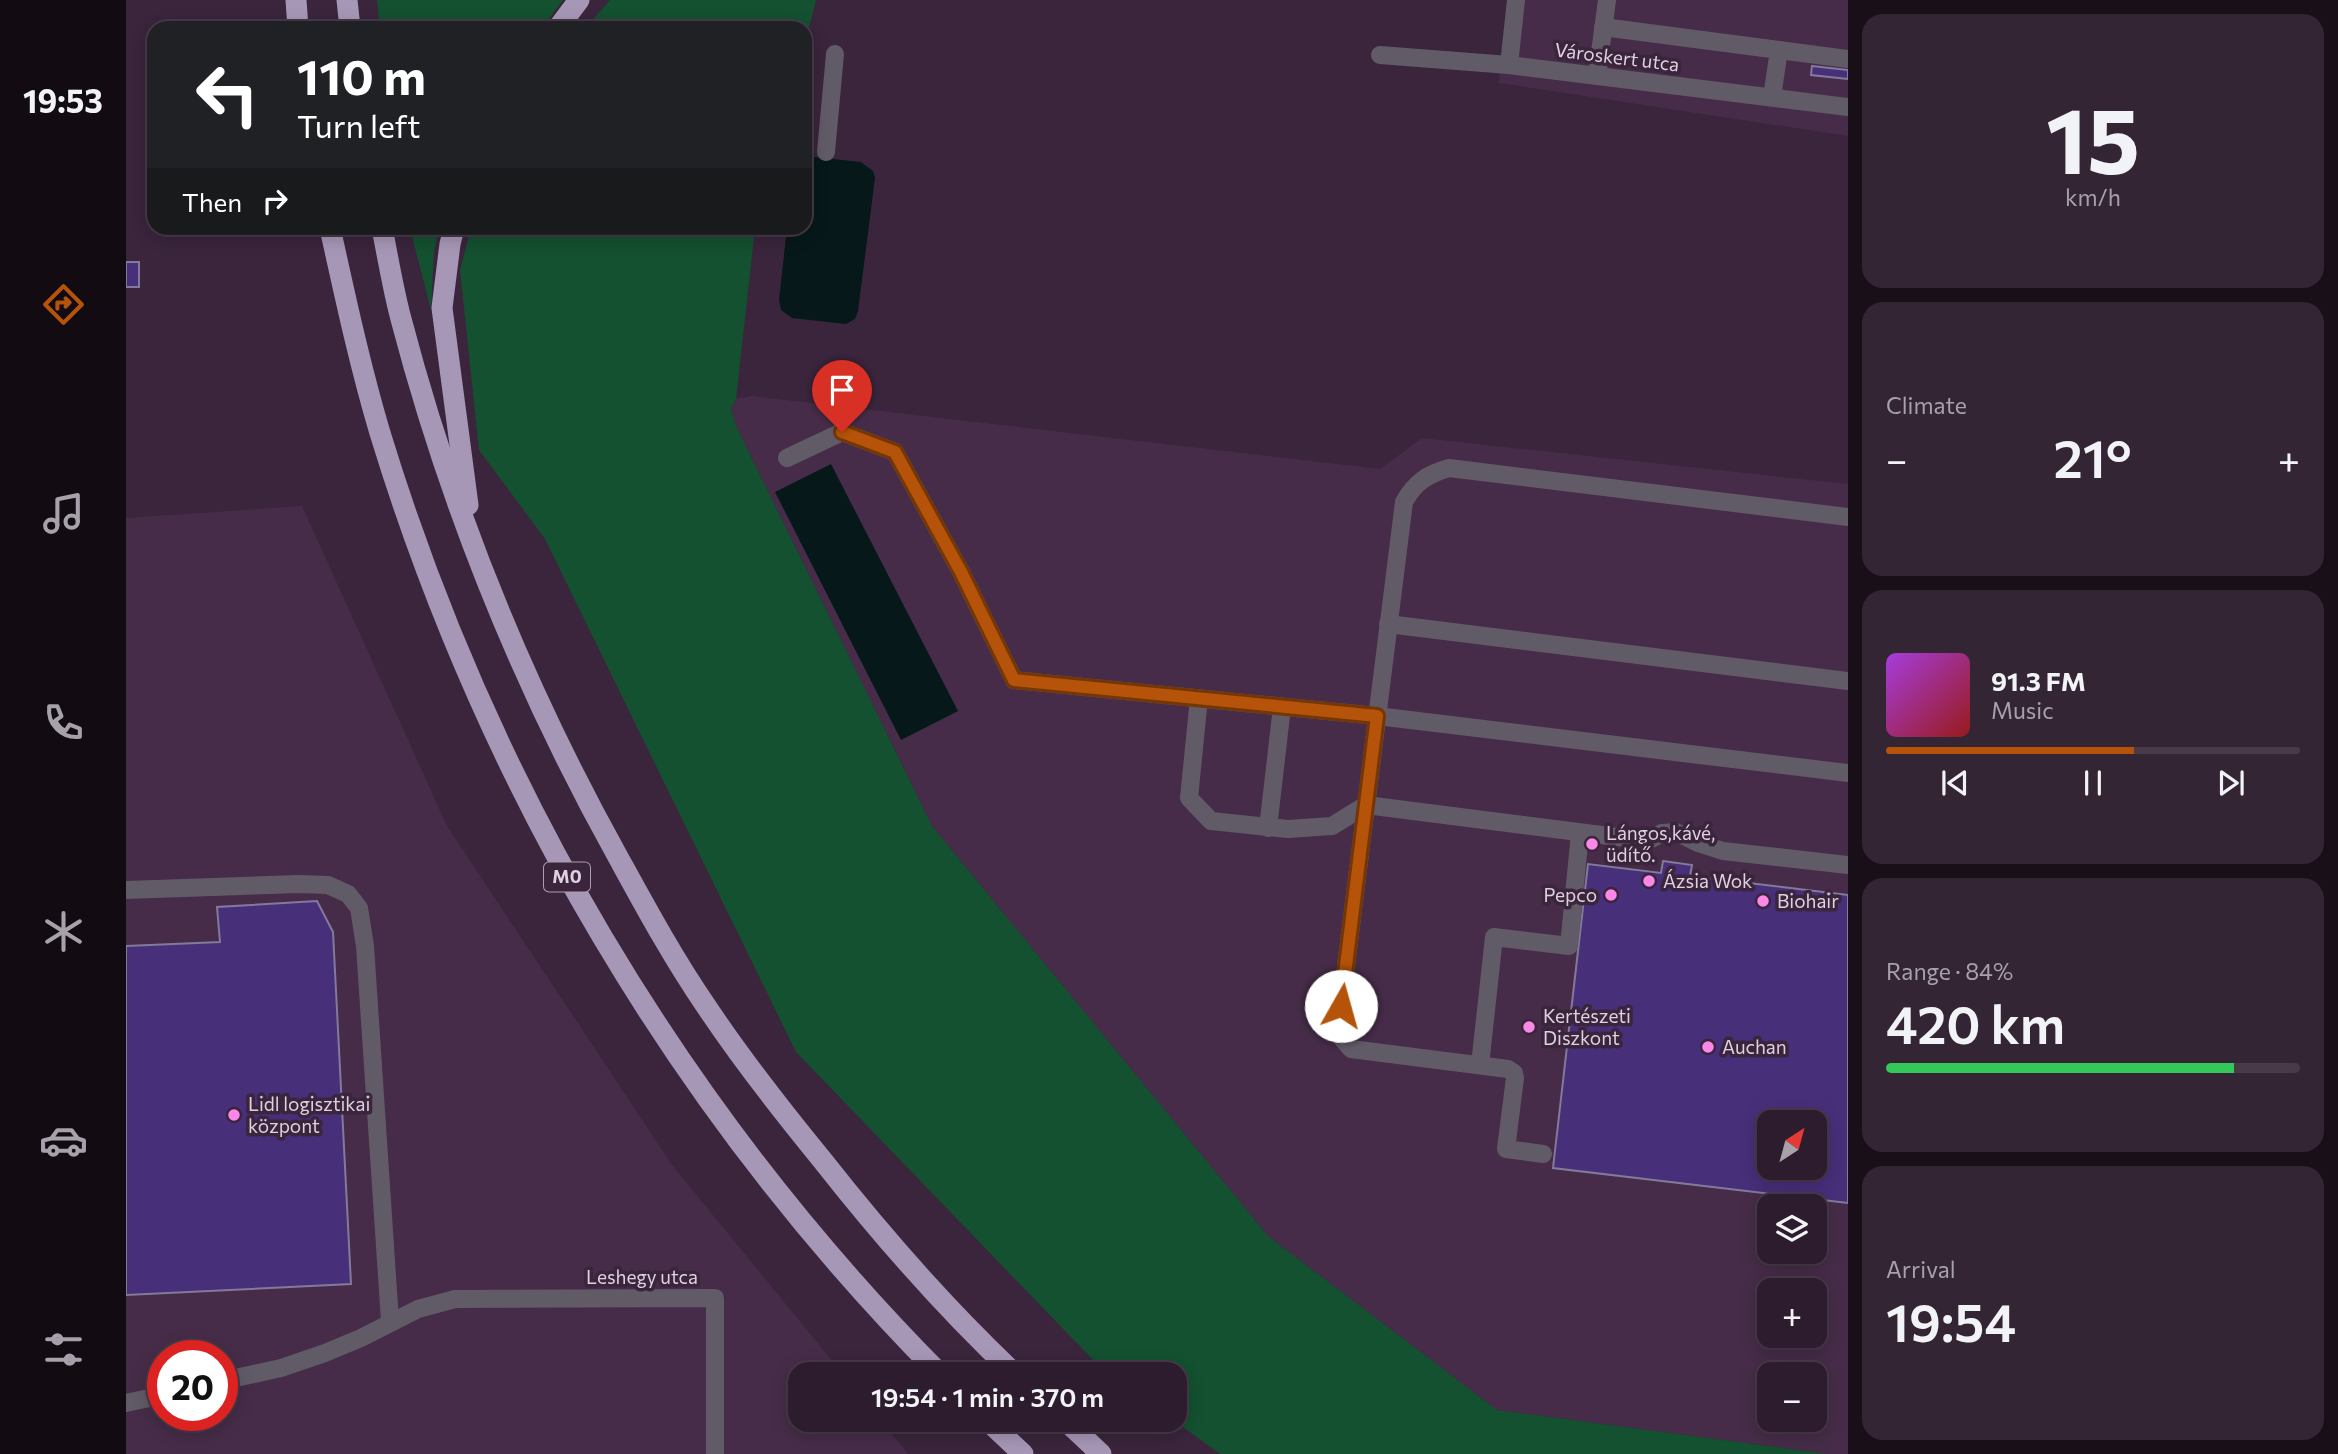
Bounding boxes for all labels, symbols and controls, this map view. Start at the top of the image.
street label: Városkert utca [1553,37,1681,76]
text: 110 m [297,45,426,105]
icon: left [182,49,273,140]
text: 19:53 [23,80,103,120]
text: 15 [2046,81,2140,193]
text: Turn left [297,105,421,145]
icon: right [256,182,294,220]
text: km/h [2065,183,2121,211]
text: Then [182,186,242,217]
icon: directions [39,280,88,329]
pin [812,360,872,432]
icon: arrive [823,371,861,409]
text: Climate [1886,391,1967,419]
text: 21° [2053,425,2132,489]
text: − [1886,435,1908,482]
text: + [2278,435,2300,482]
icon: music [39,489,88,538]
text: 91.3 FM [1991,665,2086,696]
text: Music [1991,696,2054,724]
icon: phone [39,698,88,747]
icon: previous [1936,764,1974,802]
icon: pause [2074,764,2112,802]
icon: next [2212,764,2250,802]
place label: Lángos,kávé, üdítő. [1606,821,1715,866]
marker: Lángos,kávé, üdítő. [1584,836,1600,852]
road number: M0 [544,862,590,892]
place label: Ázsia Wok [1663,869,1752,892]
marker: Ázsia Wok [1641,873,1657,889]
place label: Pepco [1543,883,1597,906]
marker: Pepco [1603,887,1619,903]
place label: Biohair [1777,889,1839,912]
marker: Biohair [1755,893,1771,909]
icon: climate [39,907,88,956]
text: Range · 84% [1886,957,2013,985]
position arrow [1304,969,1378,1043]
text: 420 km [1886,991,2065,1055]
place label: Kertészeti Diszkont [1543,1004,1631,1049]
marker: Kertészeti Diszkont [1521,1019,1537,1035]
place label: Auchan [1722,1035,1787,1058]
marker: Auchan [1700,1039,1716,1055]
place label: Lidl logisztikai központ [248,1092,370,1137]
marker: Lidl logisztikai központ [226,1107,242,1123]
north arrow [1757,1110,1827,1180]
map controls [1757,1110,1827,1432]
icon: car [39,1116,88,1165]
button: layers [1757,1194,1827,1264]
text: Arrival [1886,1255,1956,1283]
street label: Leshegy utca [586,1265,698,1288]
button: + [1757,1278,1827,1348]
text: 19:54 [1886,1289,2016,1353]
icon: filters [39,1325,88,1374]
speed limit sign: 20 [147,1340,238,1431]
button: − [1757,1362,1827,1432]
text: 19:54 · 1 min · 370 m [871,1381,1104,1412]

